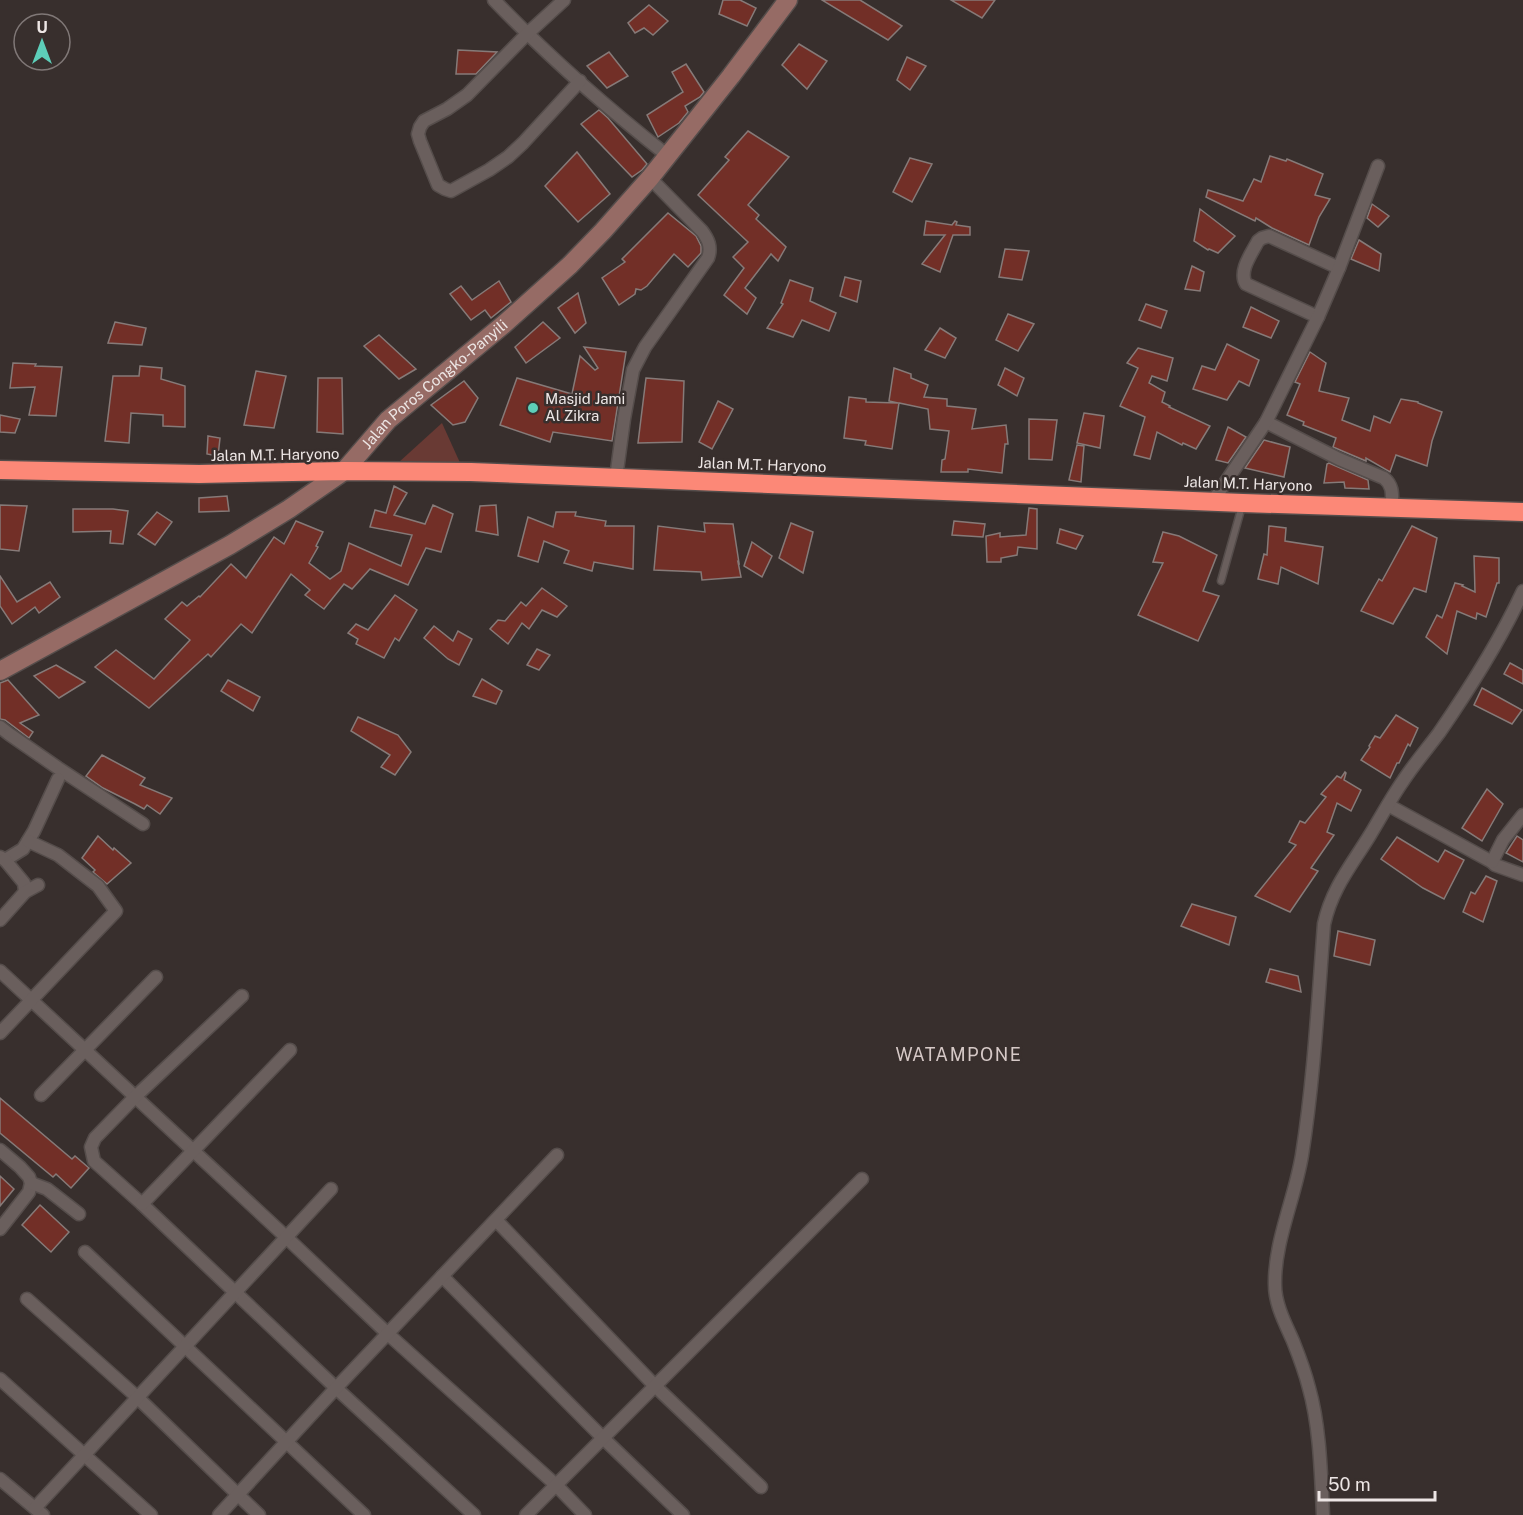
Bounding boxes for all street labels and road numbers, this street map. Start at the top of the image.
street label: Jalan Poros Congko-Panyili [358,316,511,452]
street label: Jalan M.T. Haryono [210,445,340,464]
street label: Jalan M.T. Haryono [697,454,827,475]
street label: Jalan M.T. Haryono [1183,473,1313,494]

